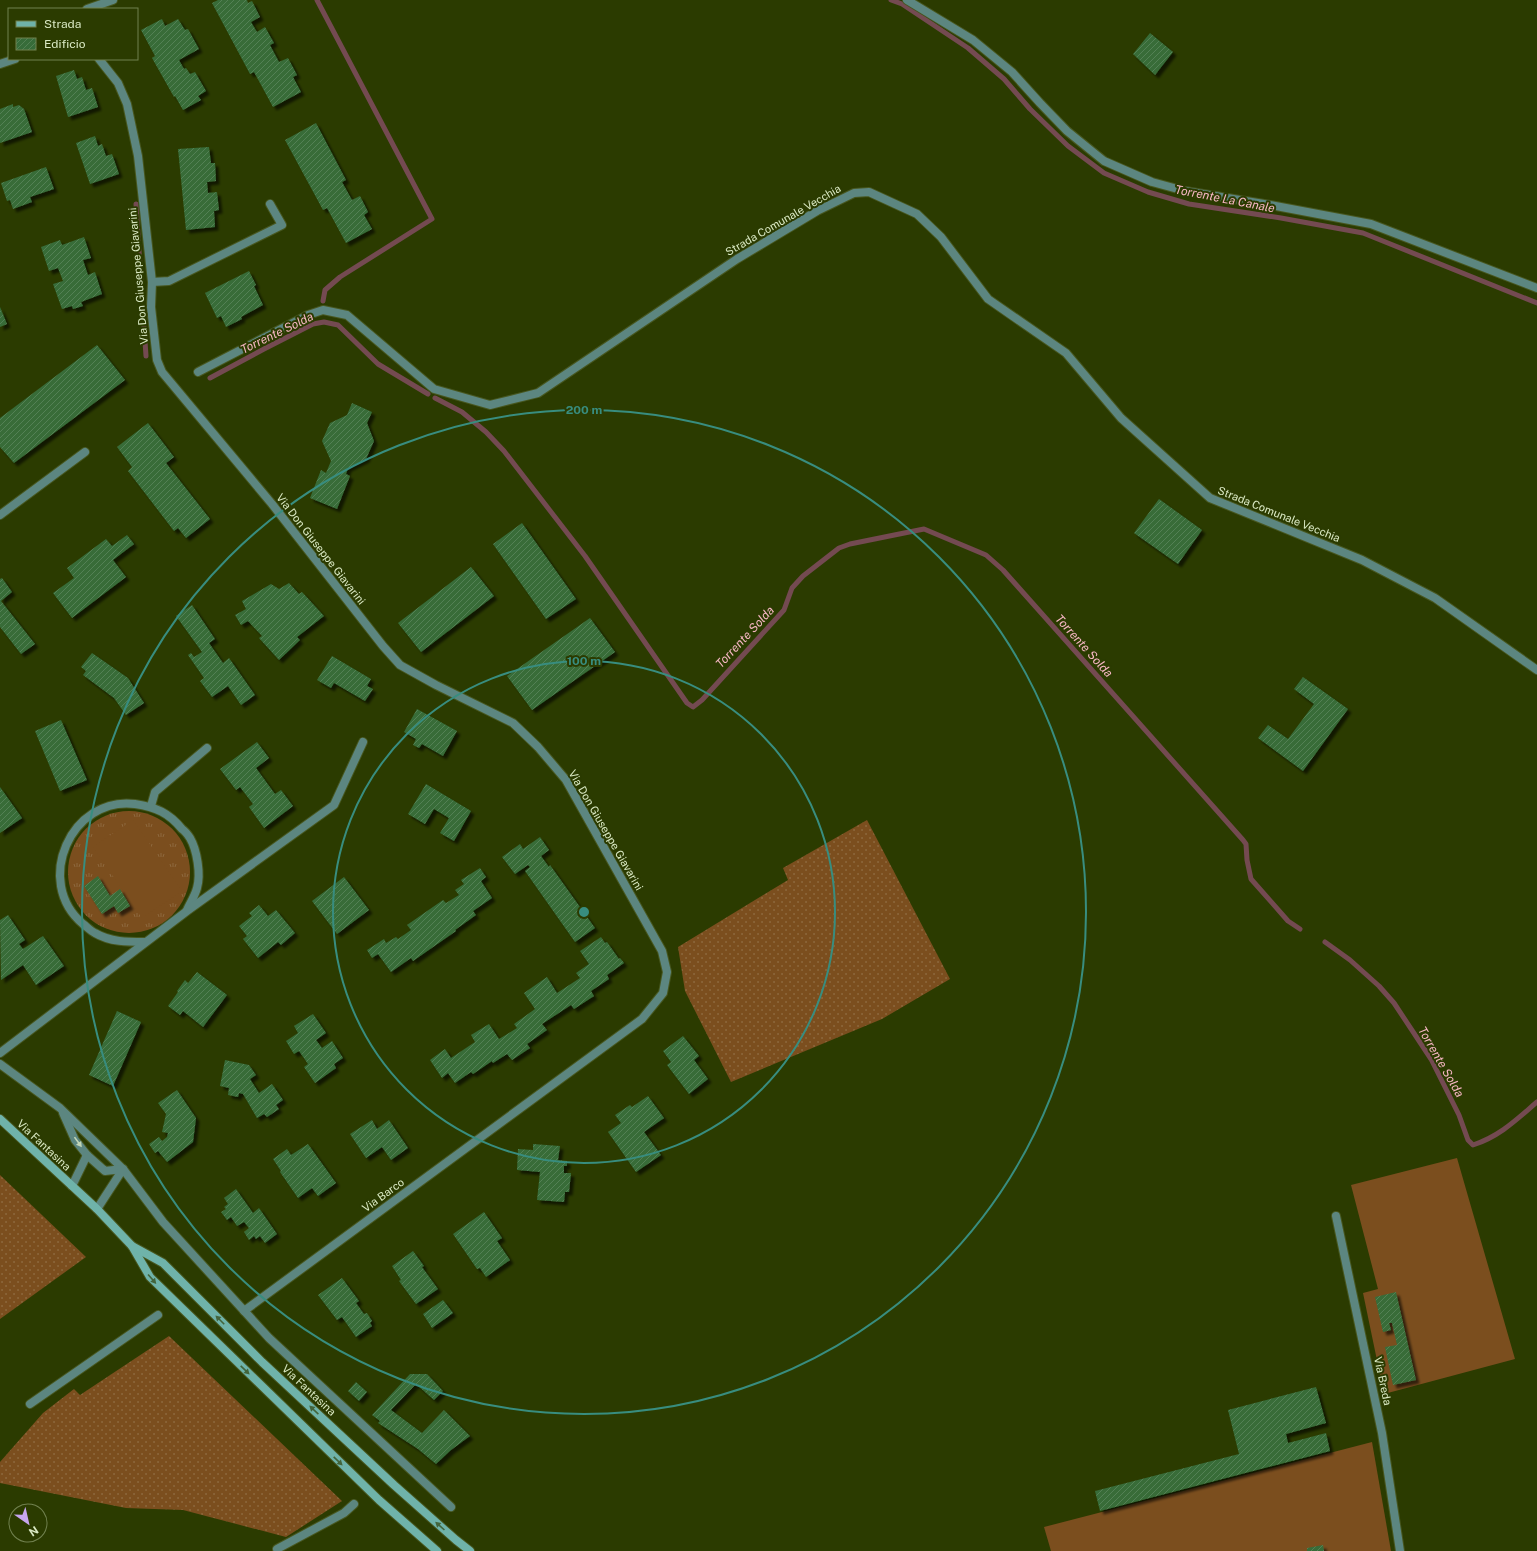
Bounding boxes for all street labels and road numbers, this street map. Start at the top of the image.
street label: Strada Comunale Vecchia [723,182,843,258]
street label: Via Don Giuseppe Giavarini [126,207,150,345]
street label: Strada Comunale Vecchia [1216,484,1342,544]
street label: Via Don Giuseppe Giavarini [274,491,368,607]
street label: Via Don Giuseppe Giavarini [567,768,645,892]
street label: Via Fantasina [15,1117,73,1173]
street label: Via Barco [360,1176,406,1214]
street label: Via Breda [1372,1356,1394,1406]
street label: Via Fantasina [280,1362,338,1418]

